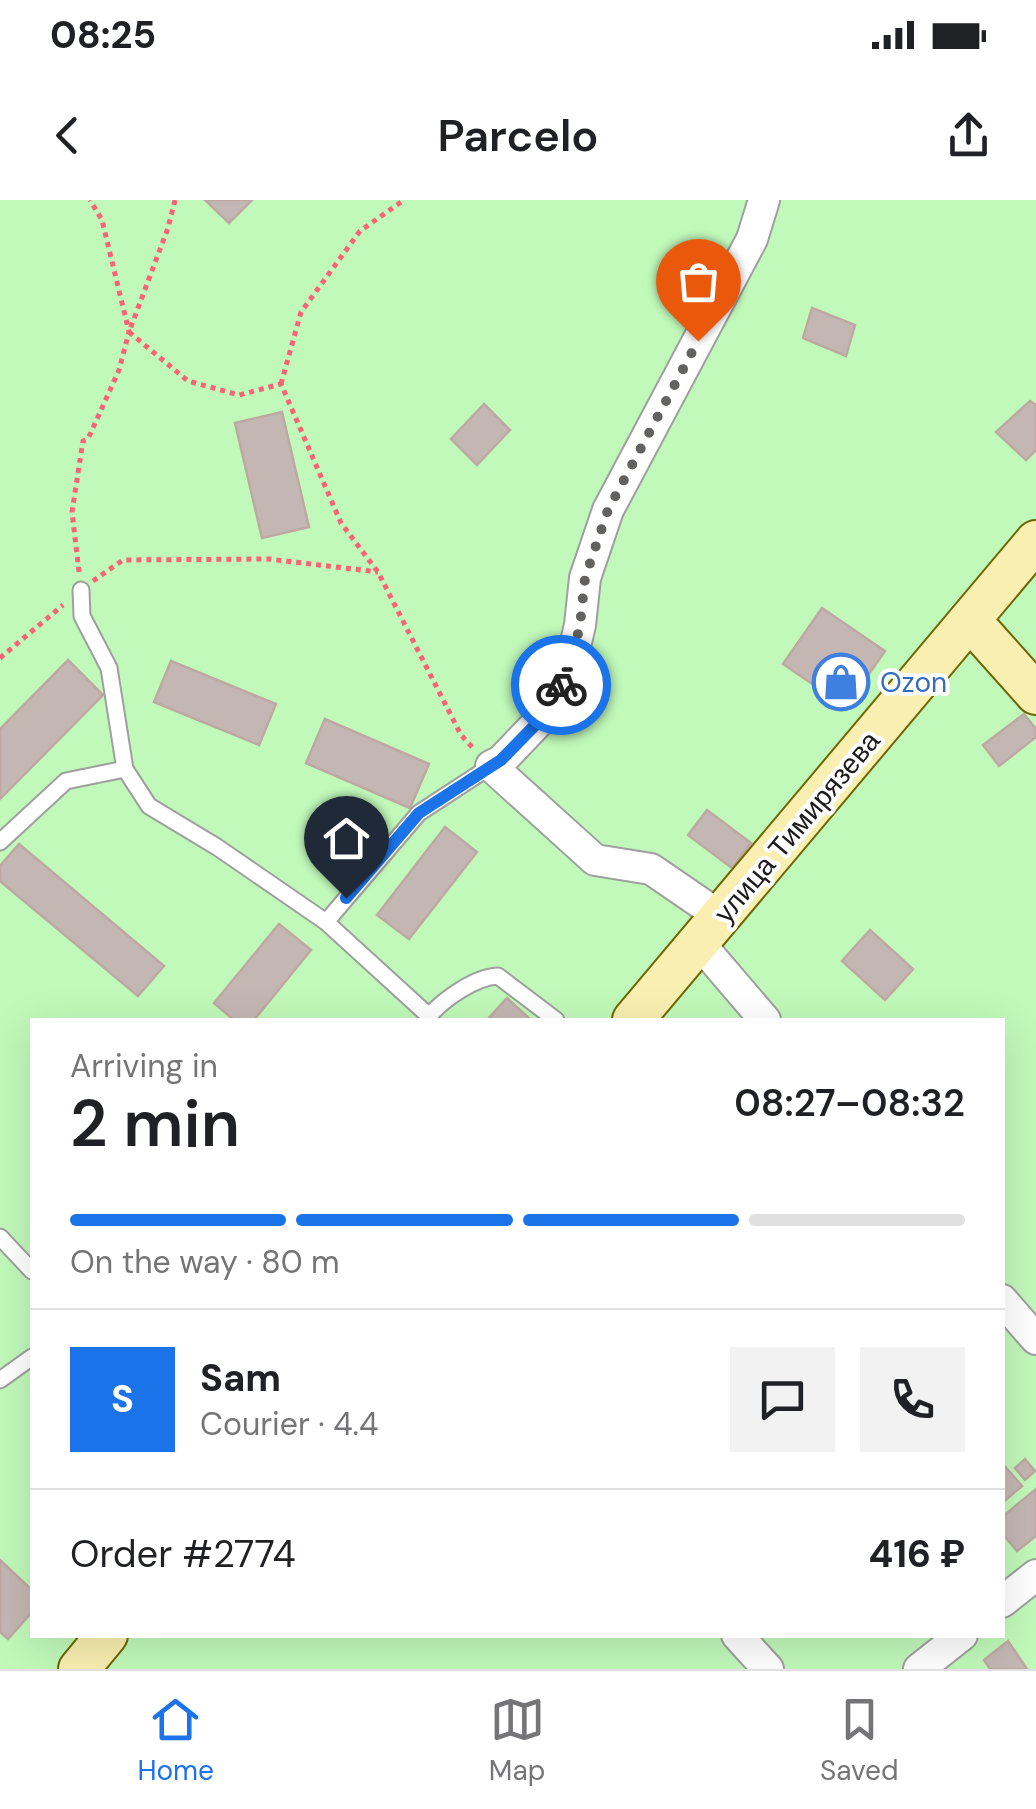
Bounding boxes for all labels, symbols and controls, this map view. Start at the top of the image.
text: 08:25 [50,10,156,60]
text: Parcelo [437,106,599,165]
icon: back [40,108,95,163]
icon: share [941,108,996,163]
pin [656,239,741,342]
icon: bag [671,254,726,309]
courier [511,635,611,735]
shop icon: Ozon [811,652,871,712]
icon: bike [534,658,589,713]
place label: Ozon [880,664,947,701]
street label: улица Тимирязева [706,723,888,931]
pin [304,796,389,899]
icon: home [319,811,374,866]
text: Arriving in [70,1045,218,1087]
text: 08:27–08:32 [734,1078,965,1128]
text: 2 min [70,1082,240,1166]
text: On the way · 80 m [70,1241,340,1283]
button: chat [730,1347,835,1452]
button: phone [860,1347,965,1452]
text: Sam [200,1353,281,1403]
text: S [111,1374,134,1424]
text: Courier · 4.4 [200,1403,378,1445]
text: Order #2774 [70,1529,296,1579]
text: 416 ₽ [869,1529,965,1579]
tab: Home [137,1692,214,1789]
tab: Map [489,1692,545,1789]
tab: Saved [820,1692,899,1789]

